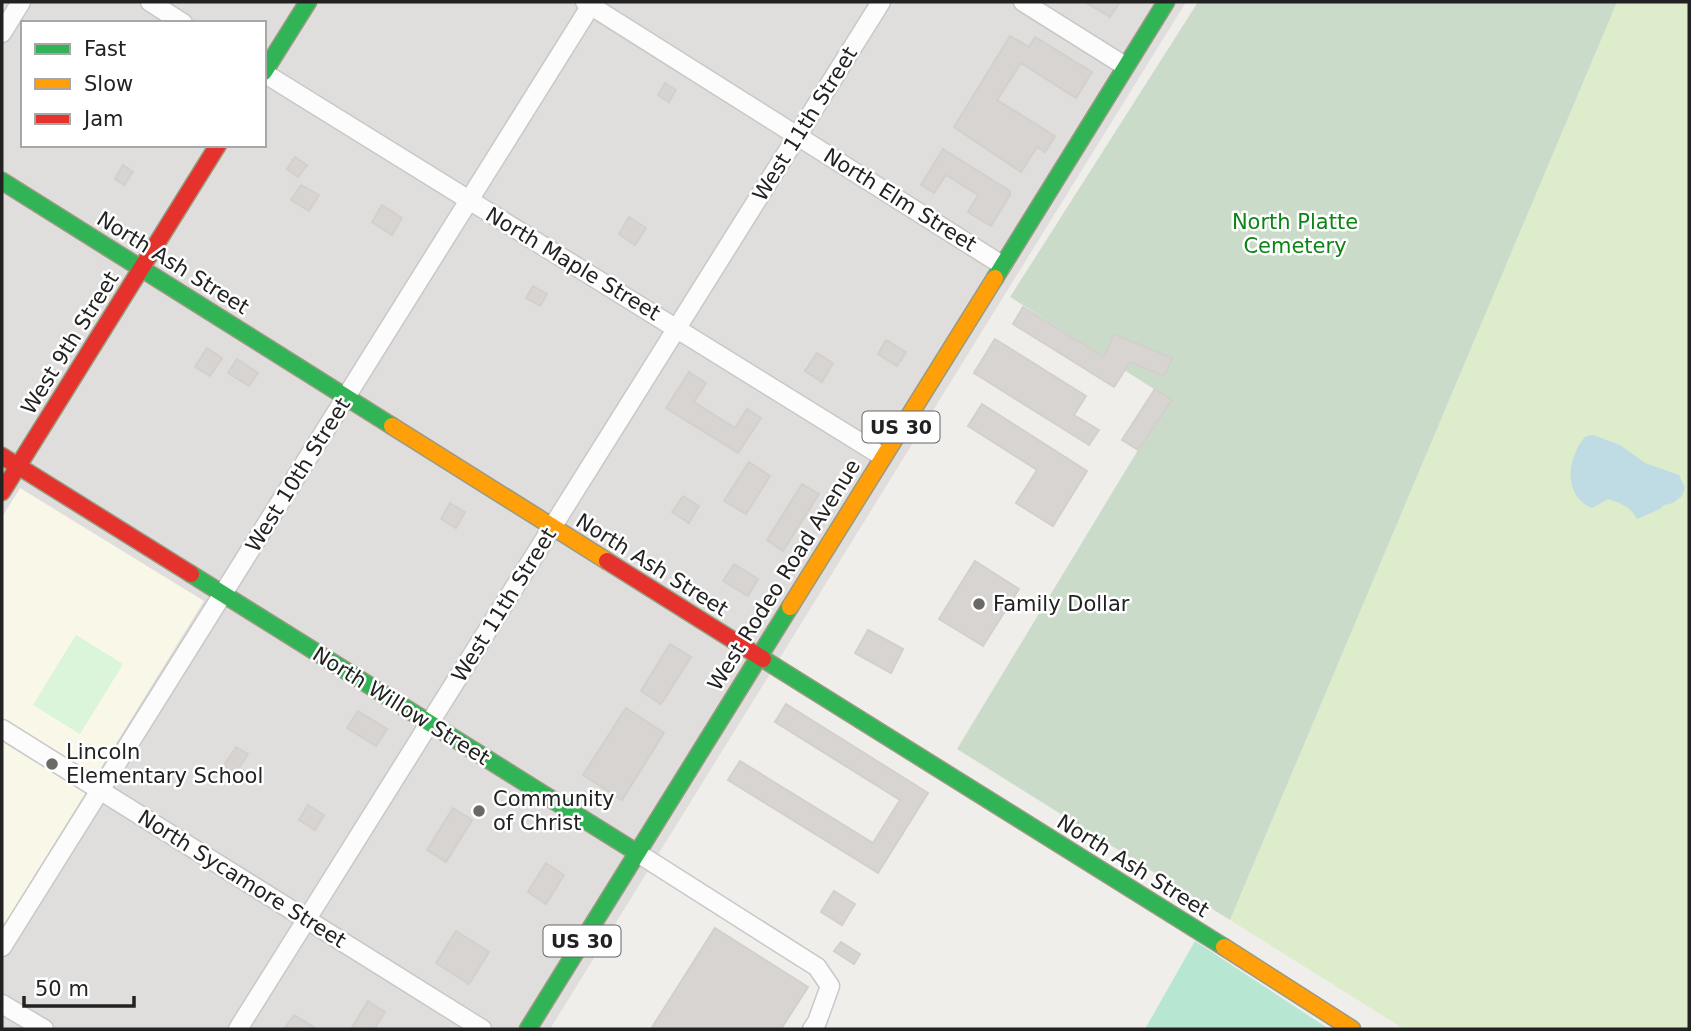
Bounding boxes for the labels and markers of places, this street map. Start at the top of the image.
place label: Family Dollar [993,592,1130,616]
marker: Family Dollar [971,596,987,612]
place label: Lincoln Elementary School [66,740,263,788]
marker: Lincoln Elementary School [44,756,60,772]
place label: Community of Christ [493,787,615,835]
marker: Community of Christ [471,803,487,819]

